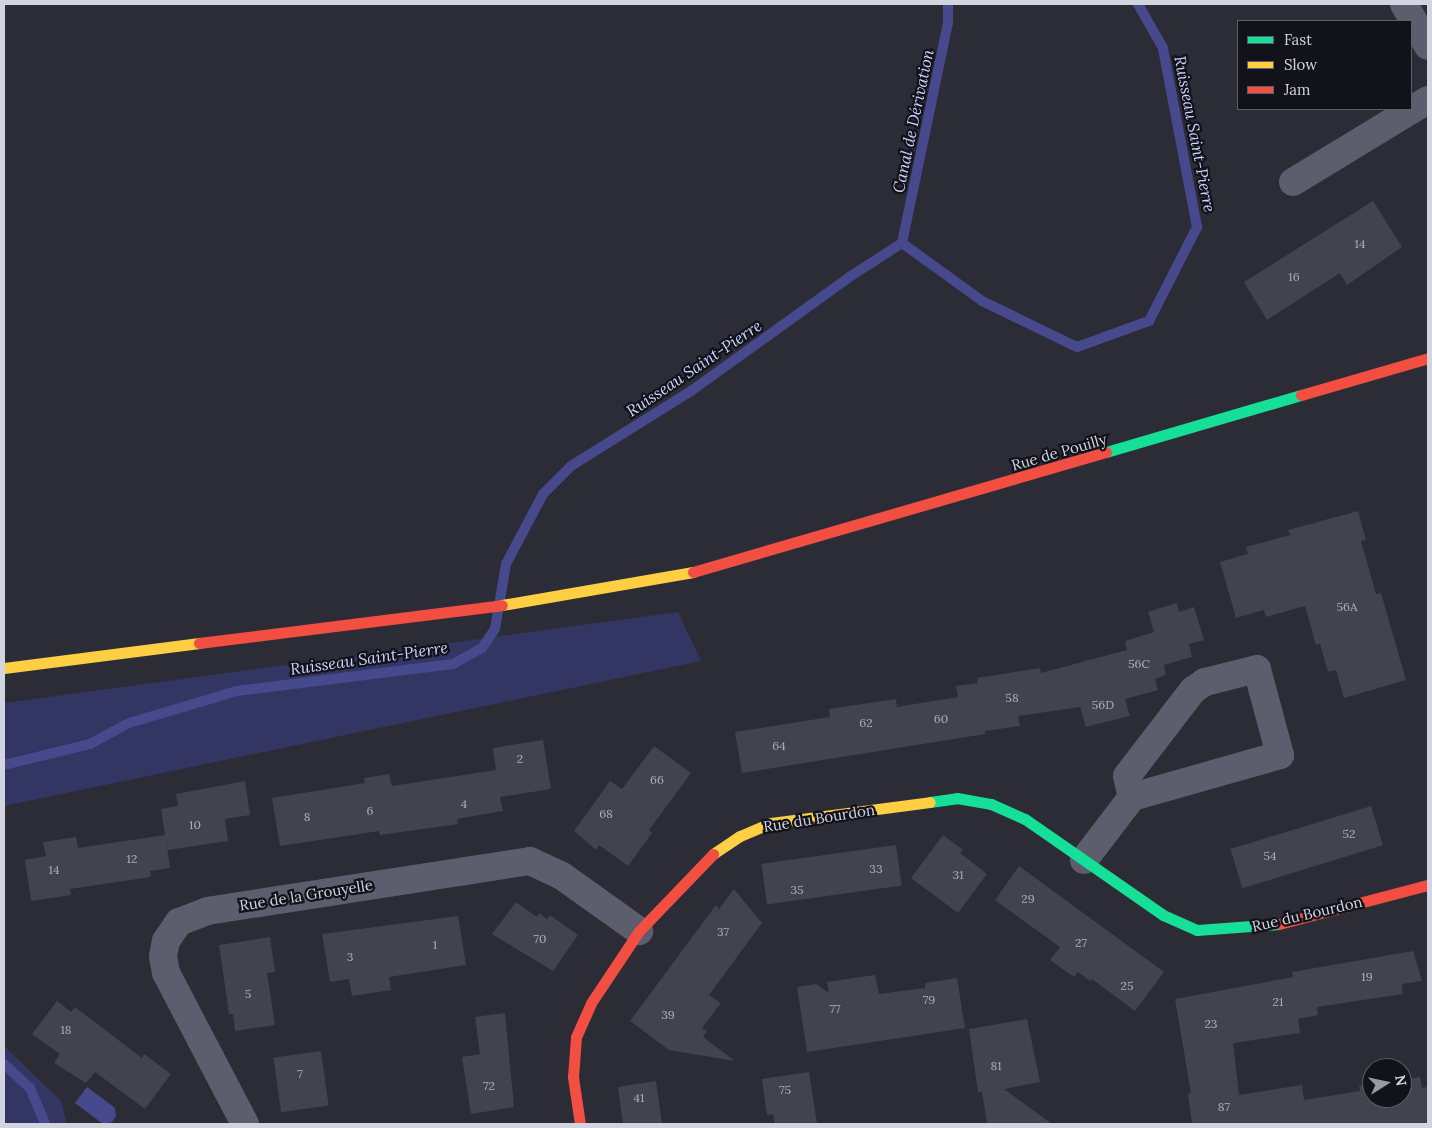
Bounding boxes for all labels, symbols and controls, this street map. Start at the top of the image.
legend [1237,20,1412,110]
text: Fast [1284,30,1312,49]
water label: Canal de Dérivation [888,48,938,194]
water label: Ruisseau Saint-Pierre [1170,54,1220,214]
text: Slow [1284,55,1317,74]
text: Jam [1284,80,1311,99]
house number: 14 [1355,237,1365,251]
house number: 16 [1288,270,1300,284]
water label: Ruisseau Saint-Pierre [623,316,765,420]
street label: Rue de Pouilly [1009,430,1109,474]
house number: 56A [1337,600,1357,614]
water label: Ruisseau Saint-Pierre [289,637,449,679]
house number: 56C [1128,657,1150,671]
house number: 58 [1005,691,1019,705]
house number: 56D [1092,698,1114,712]
house number: 60 [934,712,948,726]
house number: 62 [859,716,873,730]
house number: 64 [772,739,786,753]
house number: 2 [517,752,523,766]
house number: 66 [650,773,664,787]
house number: 4 [461,797,467,811]
street label: Rue du Bourdon [762,800,876,836]
house number: 6 [367,804,373,818]
house number: 68 [599,807,613,821]
house number: 8 [304,810,310,824]
house number: 10 [189,818,201,832]
house number: 52 [1343,827,1355,841]
house number: 54 [1263,849,1277,863]
house number: 12 [127,852,137,866]
house number: 33 [869,862,883,876]
house number: 14 [49,863,59,877]
house number: 31 [952,868,964,882]
street label: Rue de la Grouyelle [238,876,374,914]
house number: 35 [790,883,804,897]
house number: 29 [1021,892,1035,906]
street label: Rue du Bourdon [1250,893,1364,935]
house number: 37 [717,925,729,939]
house number: 70 [534,932,546,946]
house number: 27 [1075,936,1087,950]
house number: 1 [433,938,437,952]
house number: 3 [347,950,353,964]
house number: 19 [1361,970,1373,984]
house number: 25 [1121,979,1133,993]
house number: 5 [245,987,251,1001]
house number: 79 [923,993,935,1007]
house number: 21 [1273,995,1283,1009]
house number: 77 [829,1002,841,1016]
house number: 39 [661,1008,675,1022]
house number: 23 [1205,1017,1217,1031]
house number: 18 [60,1023,72,1037]
north arrow [1362,1058,1412,1108]
house number: 81 [990,1059,1002,1073]
house number: 7 [297,1067,303,1081]
text: N [1391,1074,1411,1087]
house number: 72 [483,1079,495,1093]
house number: 75 [779,1083,791,1097]
house number: 41 [634,1091,644,1105]
house number: 87 [1218,1100,1230,1114]

